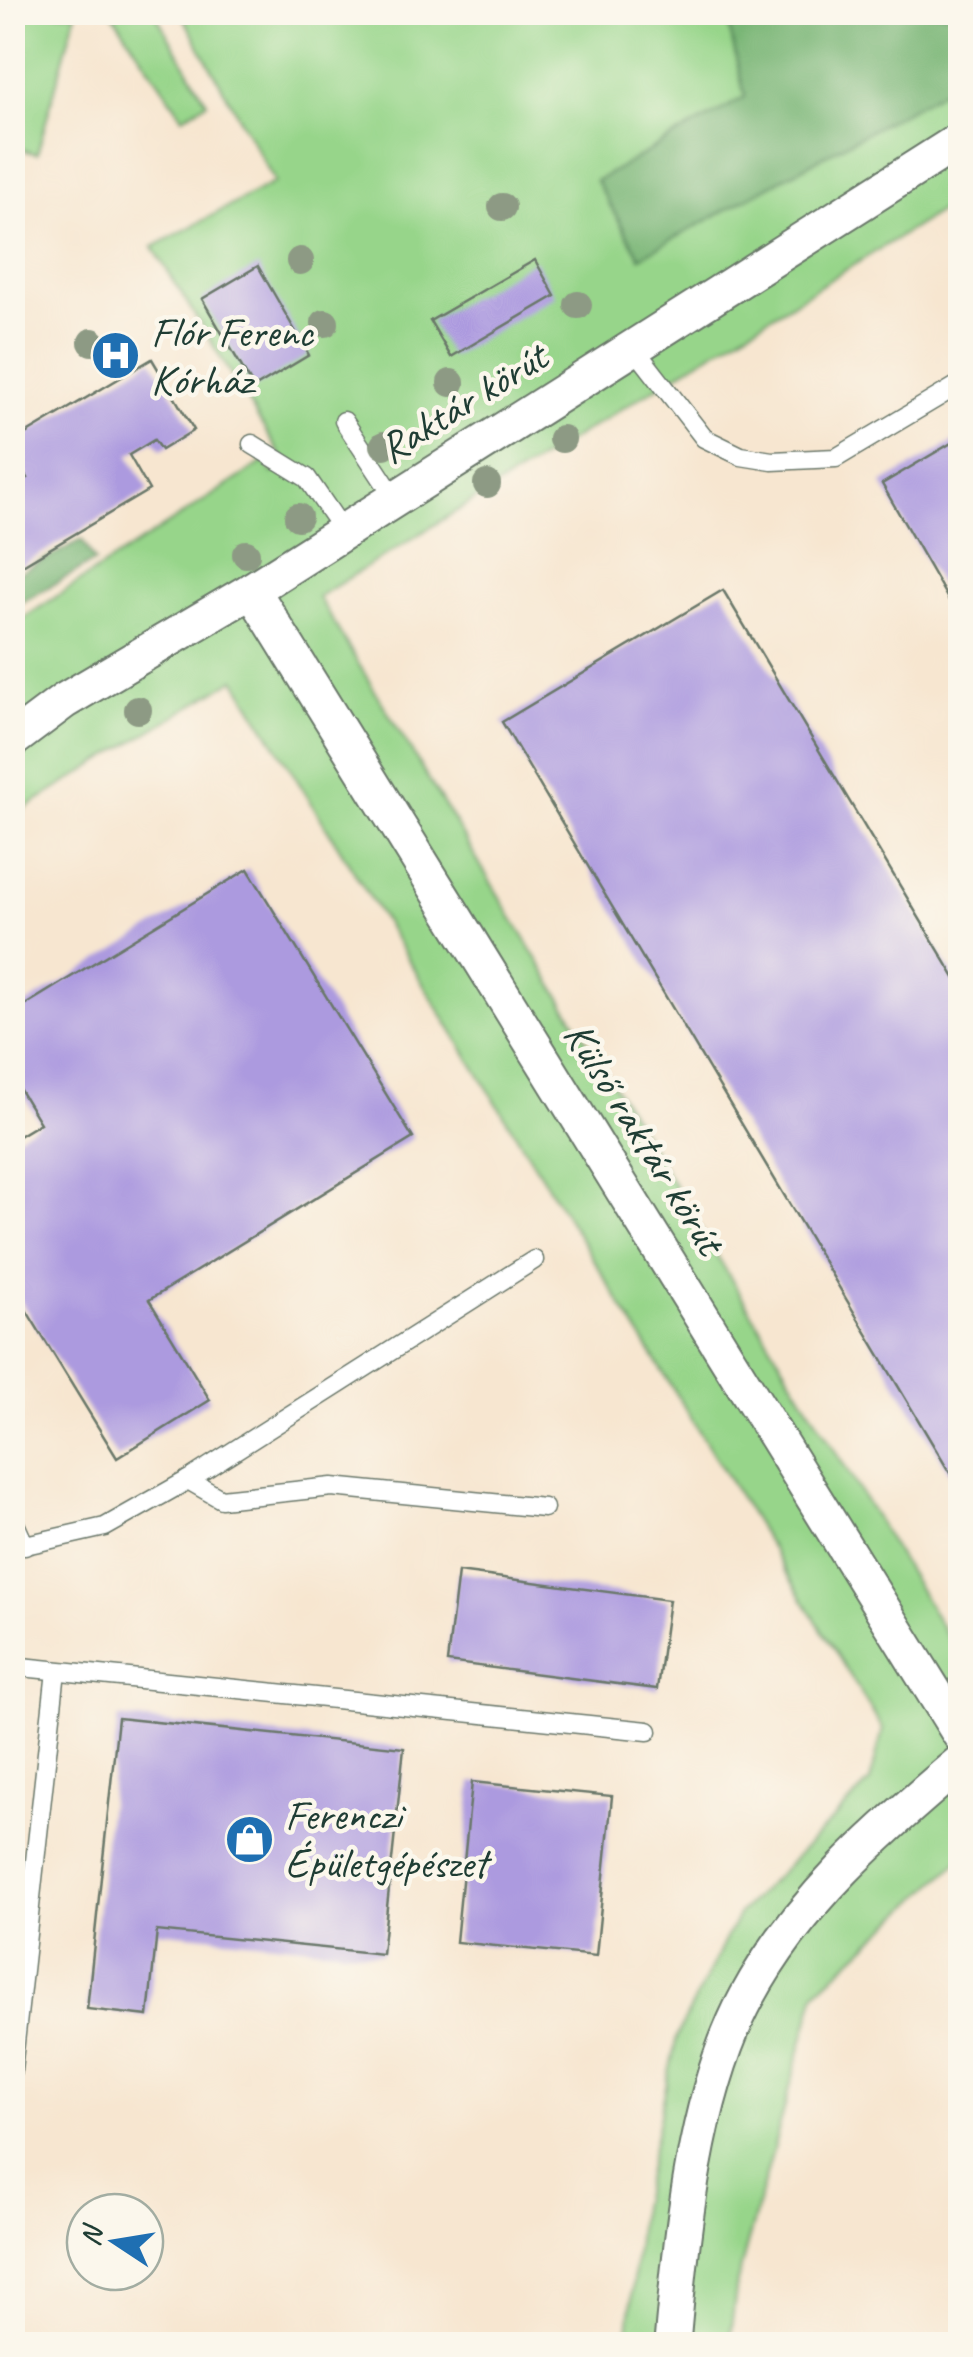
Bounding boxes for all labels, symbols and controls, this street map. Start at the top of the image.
place label: Flór Ferenc Kórház [151,306,315,407]
street label: Raktár körút [369,329,560,475]
hospital icon: Flór Ferenc Kórház [90,330,142,382]
street label: Külső raktár körút [552,1012,739,1267]
place label: Ferenczi Épületgépészet [285,1789,492,1890]
shop icon: Ferenczi Épületgépészet [224,1813,276,1865]
north arrow [65,2192,165,2292]
text: N [72,2220,111,2249]

